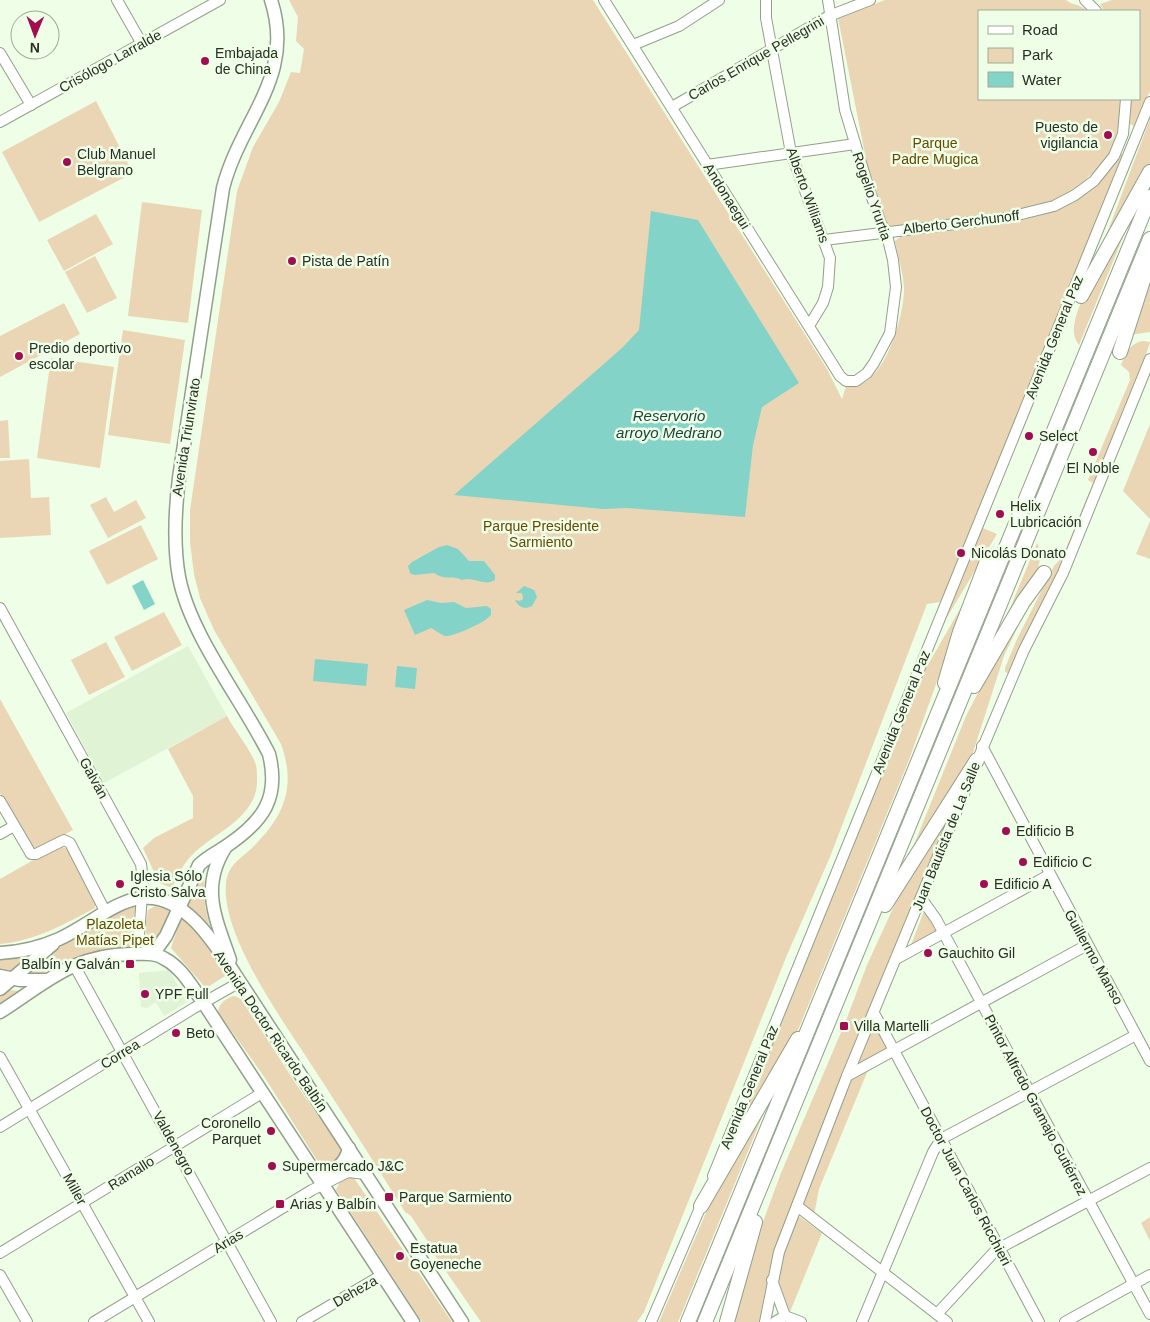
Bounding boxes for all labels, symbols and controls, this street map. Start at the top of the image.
north arrow [10,10,60,60]
legend [978,10,1140,100]
street label: Carlos Enrique Pellegrini [685,13,827,103]
text: Road [1022,21,1058,38]
street label: Crisólogo Larralde [56,26,164,96]
text: N [30,40,40,56]
place label: Embajada de China [215,45,278,77]
text: Park [1022,46,1053,63]
marker: Embajada de China [199,55,211,67]
text: Water [1022,71,1061,88]
place label: Puesto de vigilancia [1035,119,1098,151]
marker: Puesto de vigilancia [1102,129,1114,141]
park label: Parque Padre Mugica [892,135,978,167]
street label: Alberto Williams [783,145,833,245]
place label: Club Manuel Belgrano [77,146,156,178]
street label: Rogelio Yrurtia [849,150,895,242]
marker: Club Manuel Belgrano [61,156,73,168]
street label: Andonaegui [700,160,754,232]
street label: Alberto Gerchunoff [902,207,1020,237]
place label: Pista de Patín [302,253,389,269]
marker: Pista de Patín [286,255,298,267]
street label: Avenida General Paz [1022,273,1086,401]
place label: Predio deportivo escolar [29,340,131,372]
marker: Predio deportivo escolar [13,350,25,362]
street label: Avenida Triunvirato [169,376,203,497]
water label: Reservorio arroyo Medrano [616,407,722,441]
place label: Select [1039,428,1078,444]
marker: Select [1023,430,1035,442]
marker: El Noble [1087,446,1099,458]
place label: El Noble [1067,460,1120,476]
place label: Helix Lubricación [1010,498,1082,530]
marker: Helix Lubricación [994,508,1006,520]
park label: Parque Presidente Sarmiento [483,518,599,550]
place label: Nicolás Donato [971,545,1066,561]
marker: Nicolás Donato [955,547,967,559]
street label: Avenida General Paz [869,648,933,776]
street label: Galván [76,755,112,801]
street label: Juan Bautista de La Salle [909,759,983,913]
place label: Edificio B [1016,823,1074,839]
marker: Edificio B [1000,825,1012,837]
place label: Edificio C [1033,854,1092,870]
marker: Edificio C [1017,856,1029,868]
place label: Iglesia Sólo Cristo Salva [130,868,206,900]
place label: Edificio A [994,876,1052,892]
marker: Iglesia Sólo Cristo Salva [114,878,126,890]
marker: Edificio A [978,878,990,890]
street label: Guillermo Manso [1061,907,1127,1007]
park label: Plazoleta Matías Pipet [76,916,154,948]
place label: Gauchito Gil [938,945,1015,961]
street label: Avenida Doctor Ricardo Balbín [211,947,331,1115]
marker: Gauchito Gil [922,947,934,959]
place label: Balbín y Galván [21,956,120,972]
marker: Balbín y Galván [124,958,136,970]
place label: YPF Full [155,986,209,1002]
marker: YPF Full [139,988,151,1000]
street label: Pintor Alfredo Gramajo Gutiérrez [981,1012,1091,1198]
place label: Villa Martelli [854,1018,929,1034]
marker: Villa Martelli [838,1020,850,1032]
street label: Avenida General Paz [717,1023,781,1151]
place label: Beto [186,1025,215,1041]
marker: Beto [170,1027,182,1039]
street label: Correa [98,1036,143,1072]
street label: Doctor Juan Carlos Ricchieri [917,1104,1015,1268]
street label: Valdenegro [150,1108,198,1178]
place label: Coronello Parquet [201,1115,261,1147]
marker: Coronello Parquet [265,1125,277,1137]
street label: Ramallo [105,1152,157,1193]
place label: Supermercado J&C [282,1158,404,1174]
marker: Supermercado J&C [266,1160,278,1172]
street label: Miller [60,1170,90,1208]
place label: Parque Sarmiento [399,1189,512,1205]
marker: Parque Sarmiento [383,1191,395,1203]
place label: Arias y Balbín [290,1196,376,1212]
marker: Arias y Balbín [274,1198,286,1210]
street label: Arias [210,1226,246,1256]
place label: Estatua Goyeneche [410,1240,482,1272]
marker: Estatua Goyeneche [394,1250,406,1262]
street label: Deheza [330,1272,380,1310]

